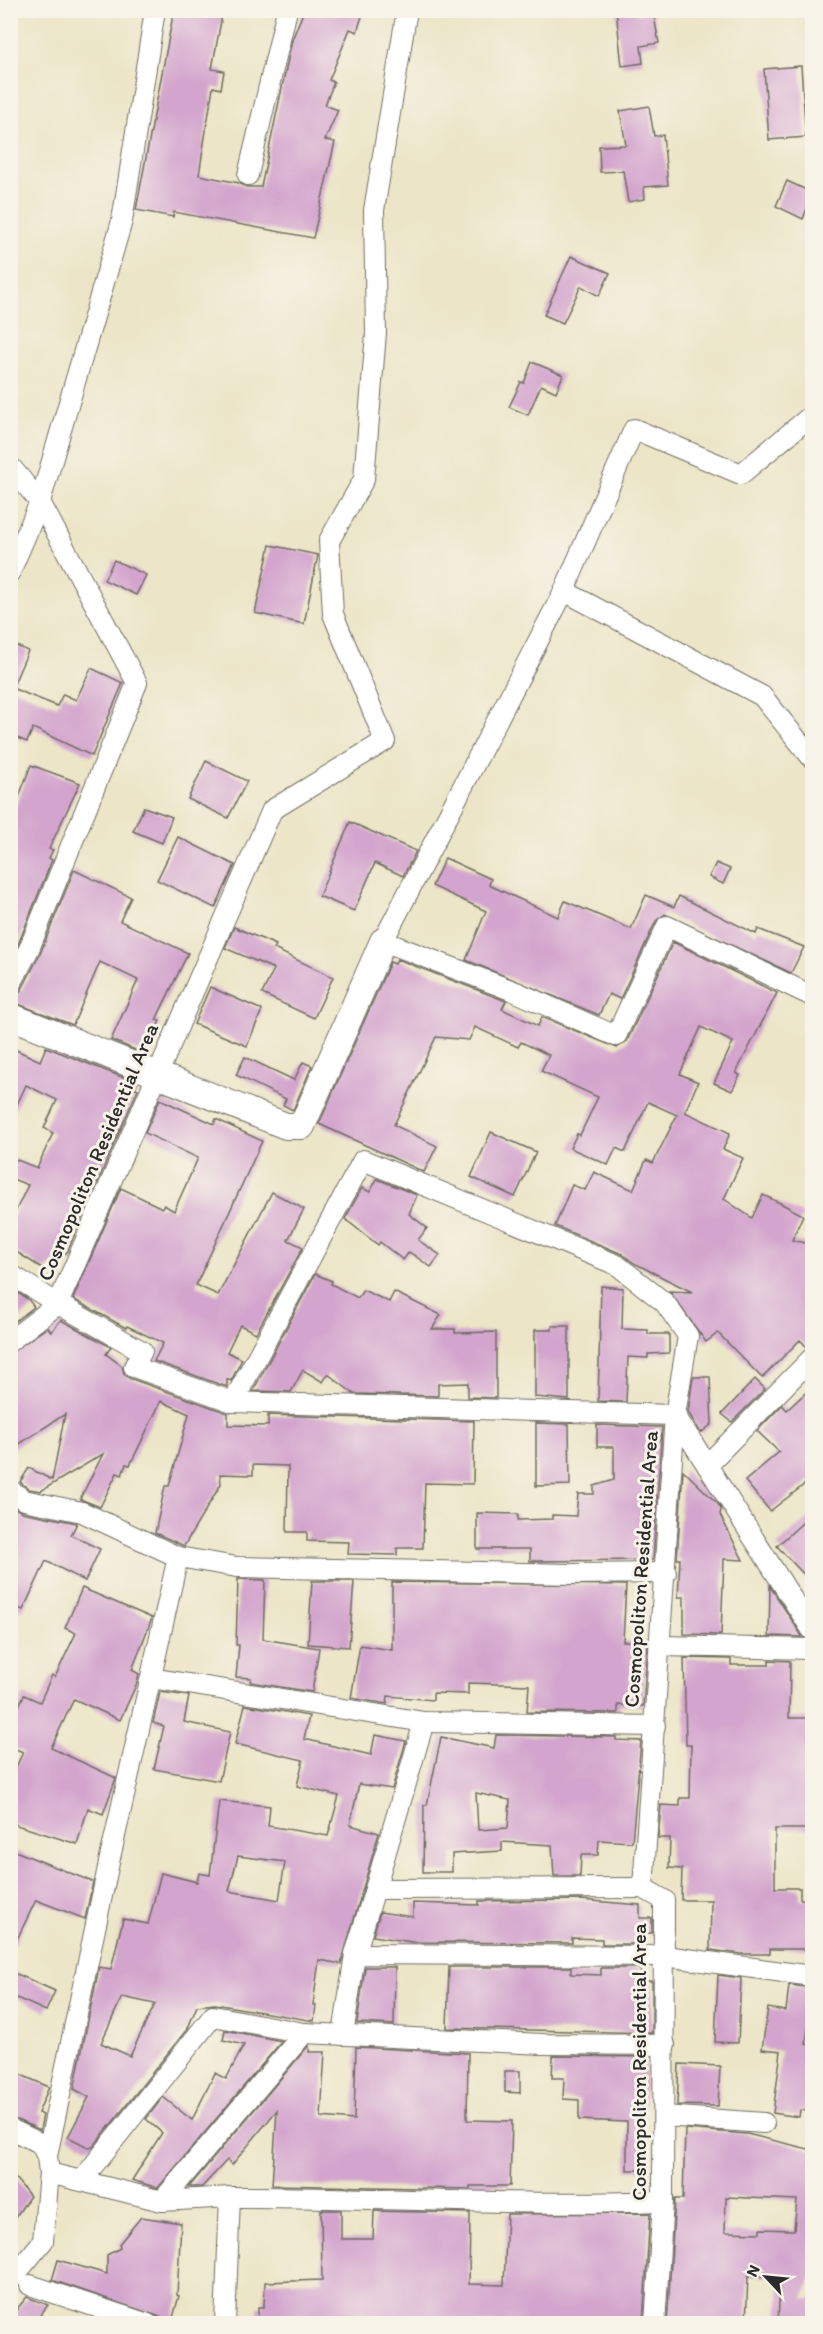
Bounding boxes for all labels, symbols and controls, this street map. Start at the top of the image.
street label: Cosmopoliton Residential Area [32,1019,163,1284]
street label: Cosmopoliton Residential Area [618,1430,663,1708]
street label: Cosmopoliton Residential Area [626,1923,651,2201]
north arrow [736,2247,796,2307]
text: N [742,2262,764,2280]

